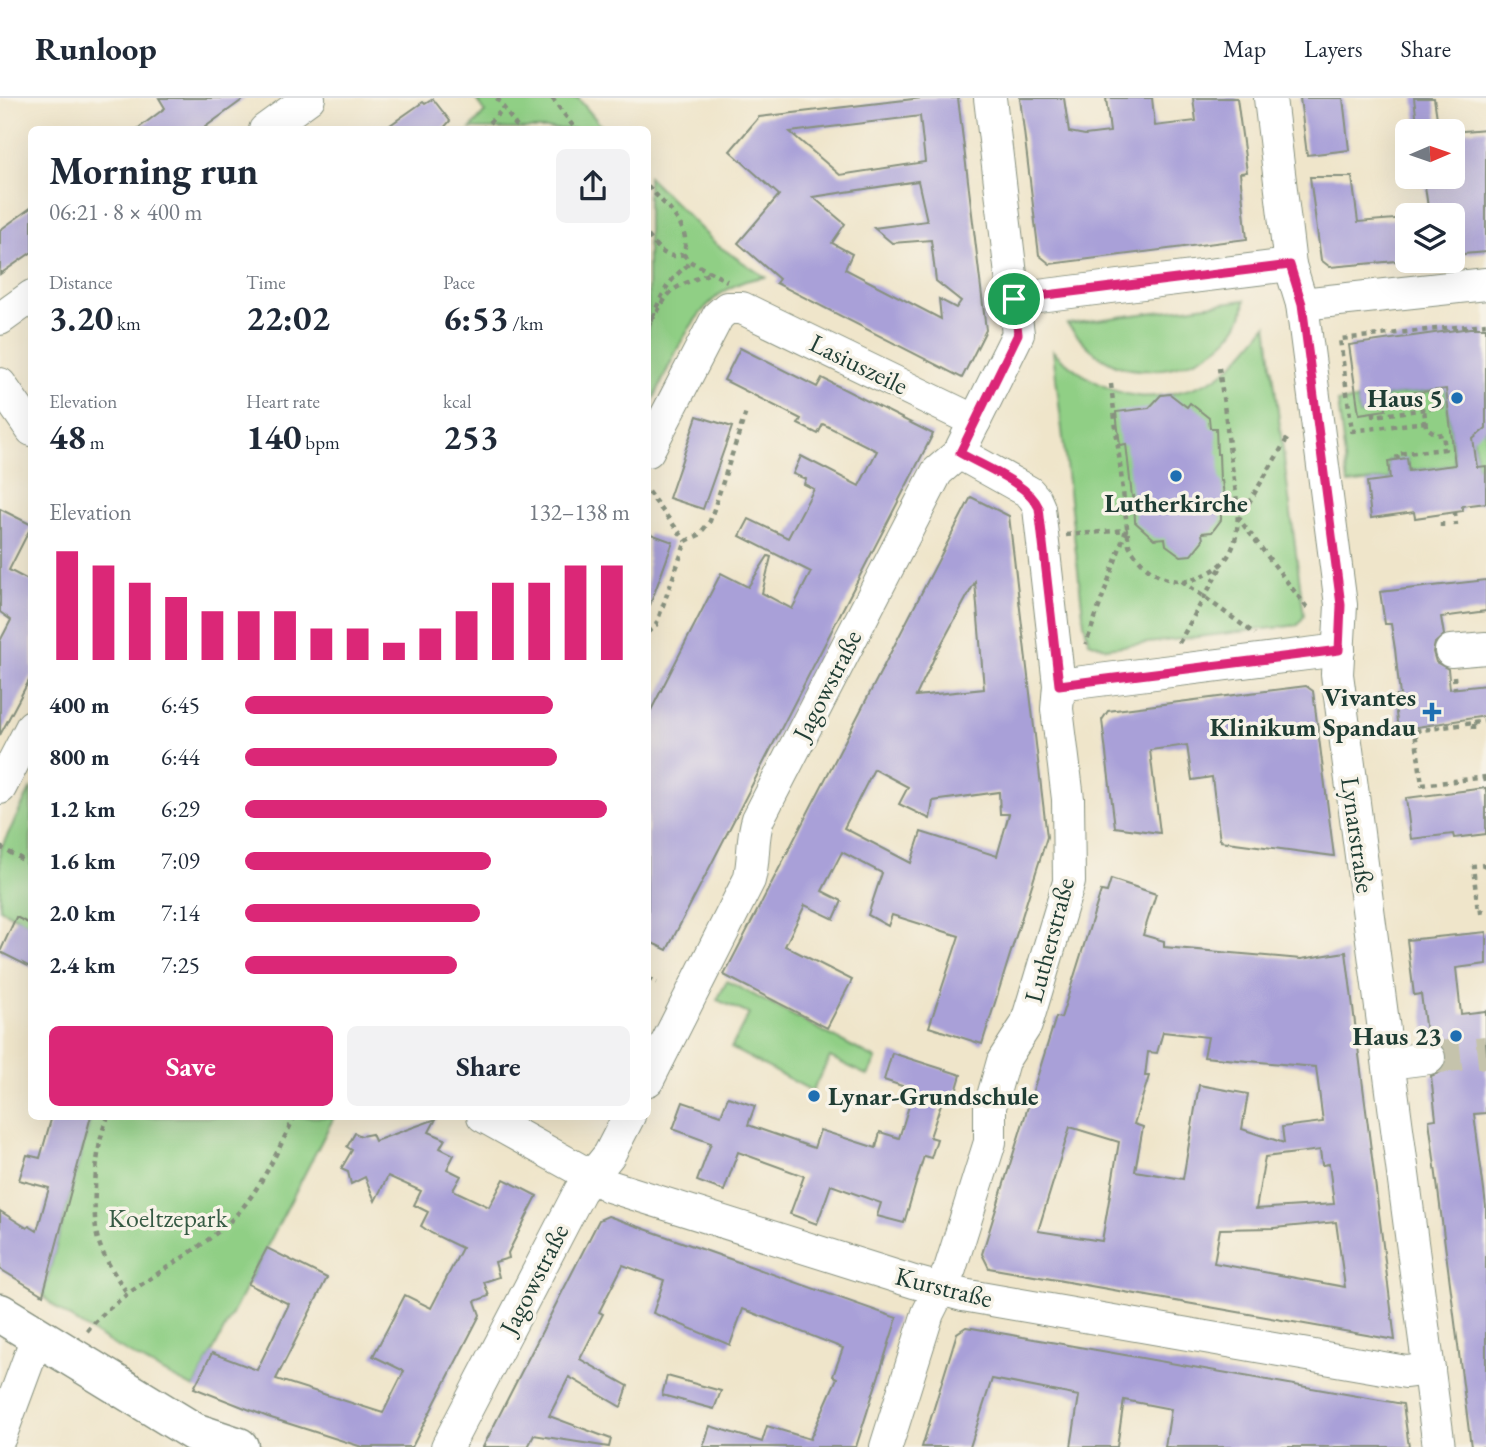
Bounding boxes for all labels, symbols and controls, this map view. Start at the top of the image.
text: Runloop [35,27,157,70]
text: Map [1223,33,1266,64]
text: Layers [1304,33,1363,64]
text: Share [1401,33,1451,64]
north arrow [1395,119,1465,189]
map controls [1395,119,1465,273]
text: Morning run [49,146,258,195]
button: share [556,149,630,223]
text: 06:21 · 8 × 400 m [49,197,202,227]
button: layers [1395,203,1465,273]
pin [984,269,1044,329]
text: Distance [49,270,112,295]
text: Time [246,270,286,295]
text: Pace [443,270,475,295]
icon: arrive [995,280,1033,318]
text: 3.20 [49,295,113,340]
text: 22:02 [246,295,330,340]
text: 6:53 [443,295,508,340]
text: km [113,311,141,336]
text: /km [508,311,544,336]
street label: Lasiuszeile [804,326,914,402]
place label: Haus 5 [1367,381,1443,415]
text: Elevation [49,389,117,414]
text: Heart rate [246,389,320,414]
text: kcal [443,389,472,414]
marker: Haus 5 [1449,390,1465,406]
text: 48 [49,414,86,459]
text: 140 [246,414,302,459]
text: 253 [443,414,499,459]
text: m [86,430,105,455]
text: bpm [302,430,340,455]
marker: Lutherkirche [1168,468,1184,484]
place label: Lutherkirche [1104,486,1248,520]
text: Elevation [49,497,132,527]
text: 132–138 m [529,497,630,527]
street label: Jagowstraße [784,624,869,748]
place label: Vivantes Klinikum Spandau [1210,680,1417,744]
text: 400 m [49,690,110,720]
text: 6:45 [161,690,200,720]
marker: Vivantes Klinikum Spandau [1422,702,1442,722]
text: 800 m [49,742,110,772]
text: 6:44 [161,742,200,772]
street label: Lynarstraße [1333,775,1383,895]
text: 1.2 km [49,794,116,824]
text: 6:29 [161,794,200,824]
text: 1.6 km [49,846,116,876]
text: 7:09 [161,846,200,876]
street label: Lutherstraße [1016,874,1082,1006]
text: 2.0 km [49,898,116,928]
text: 7:14 [161,898,200,928]
text: 2.4 km [49,950,116,980]
text: 7:25 [161,950,200,980]
place label: Haus 23 [1352,1019,1442,1053]
button: Save [49,1026,333,1106]
button: Share [347,1026,630,1106]
marker: Haus 23 [1448,1028,1464,1044]
place label: Lynar-Grundschule [828,1079,1039,1113]
marker: Lynar-Grundschule [806,1088,822,1104]
park label: Koeltzepark [108,1201,228,1235]
street label: Jagowstraße [491,1218,576,1342]
street label: Kurstraße [892,1259,996,1315]

